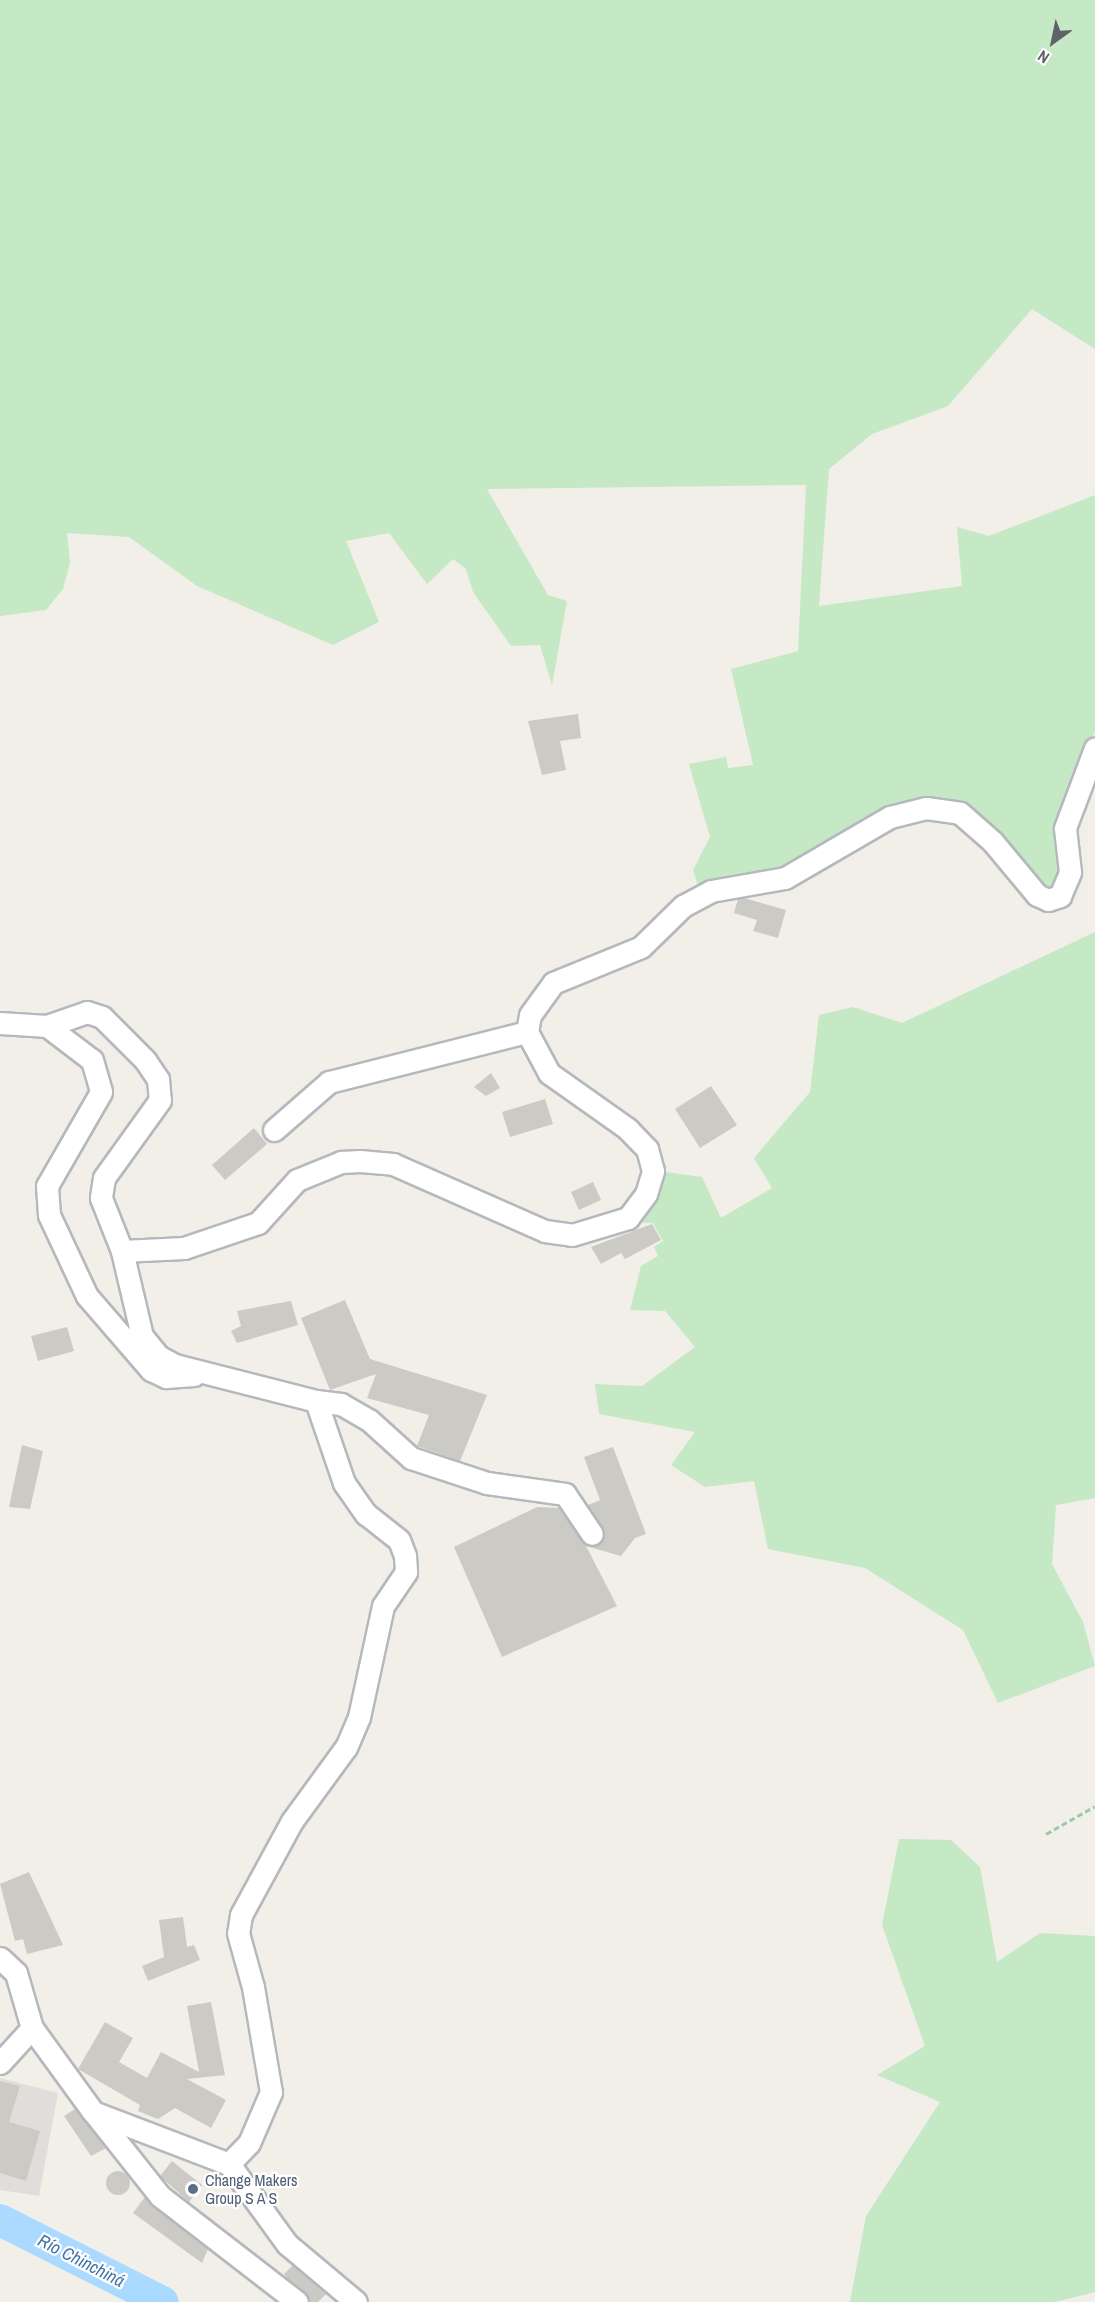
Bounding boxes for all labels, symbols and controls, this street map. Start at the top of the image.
north arrow [1023,12,1083,72]
text: N [1033,45,1053,69]
place label: Change Makers Group S A S [205,2170,298,2208]
marker: Change Makers Group S A S [186,2182,200,2196]
water label: Río Chinchiná [34,2230,128,2292]

